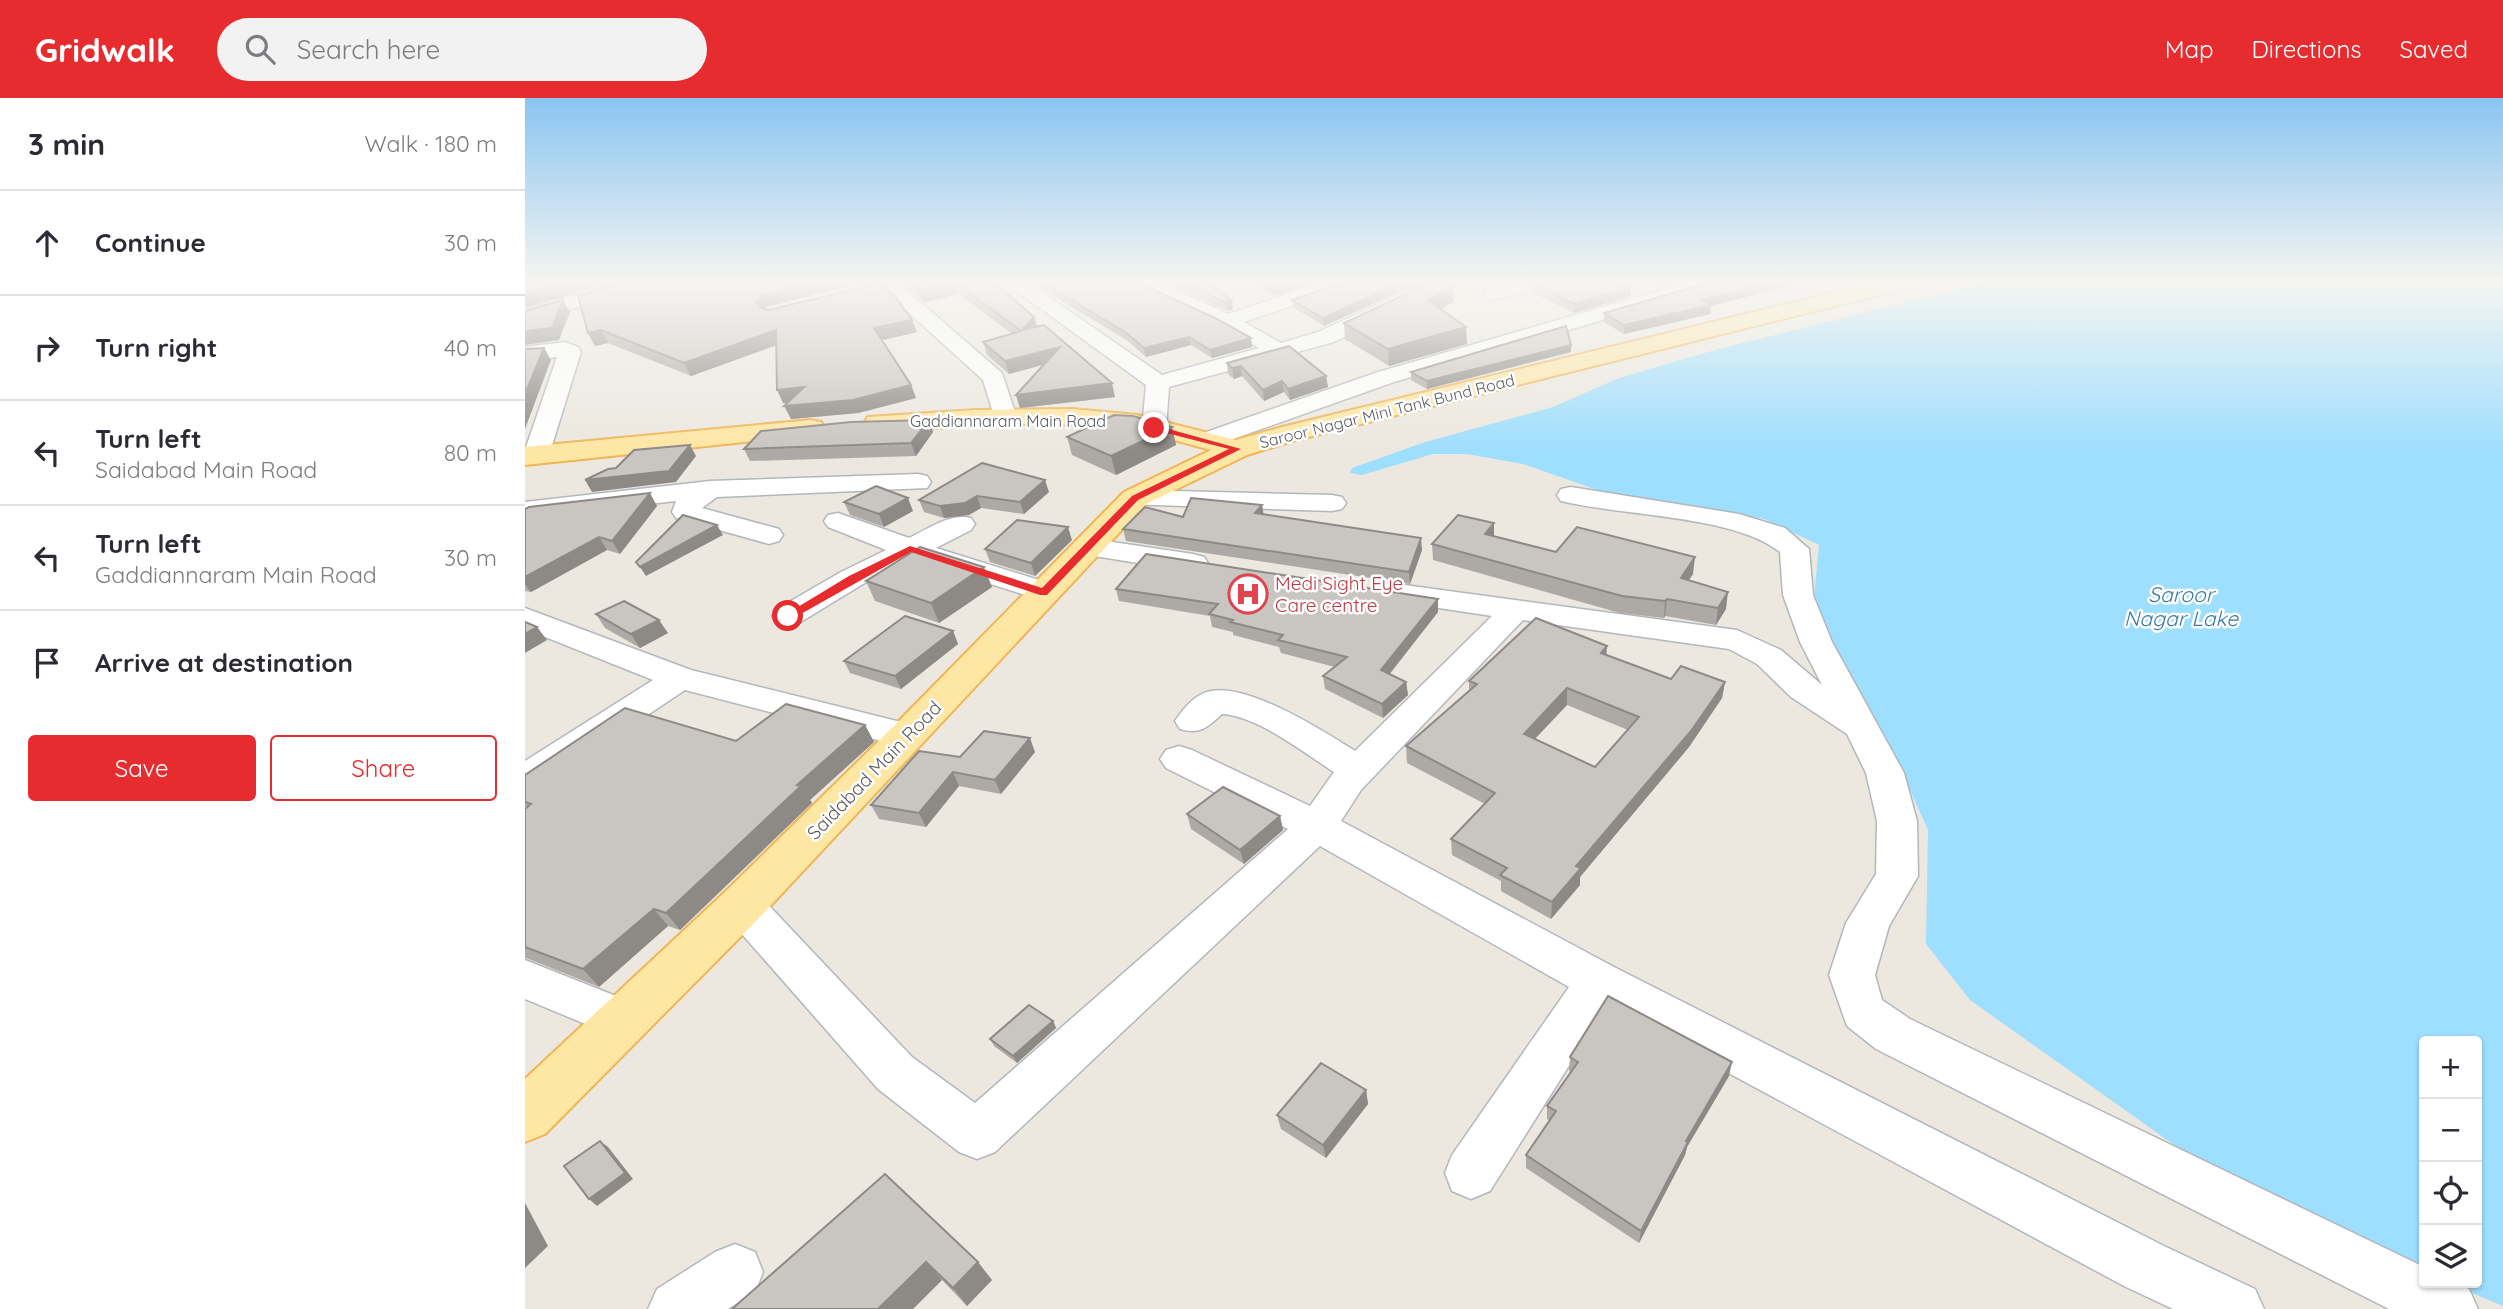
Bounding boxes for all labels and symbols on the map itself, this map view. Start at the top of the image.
street label: Saroor Nagar Mini Tank Bund Road [1257,370,1517,452]
street label: Gaddiannaram Main Road [910,411,1106,431]
route end [1138,412,1169,443]
place label: Medi Sight Eye Care centre [1275,571,1403,617]
hospital icon: Medi Sight Eye Care centre [1227,573,1269,615]
water label: Saroor Nagar Lake [2124,581,2239,631]
route start [772,600,803,631]
street label: Saidabad Main Road [802,696,946,844]

